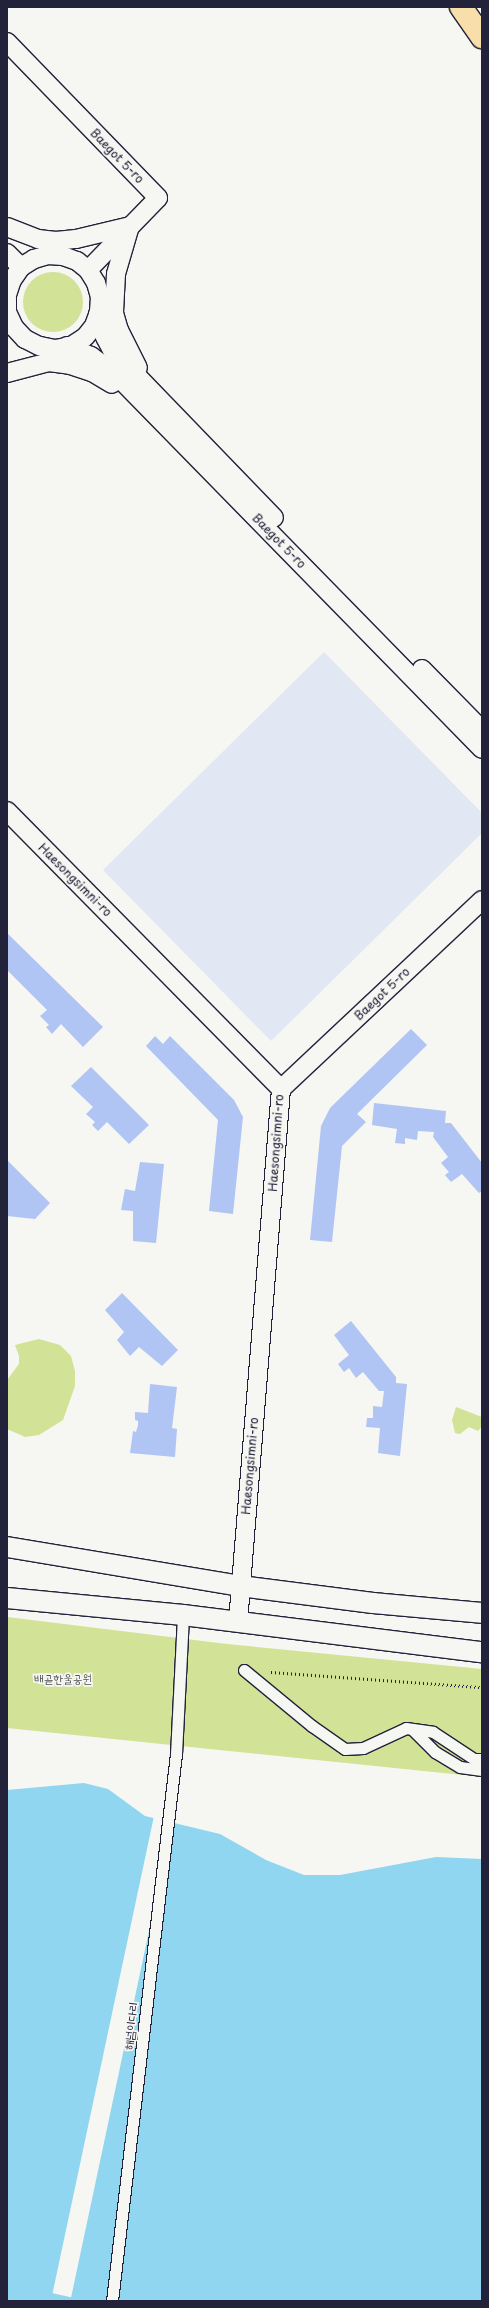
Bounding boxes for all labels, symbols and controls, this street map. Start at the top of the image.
street label: Baegot 5-ro [87,126,147,186]
street label: Baegot 5-ro [249,511,309,571]
street label: Haesongsimni-ro [35,840,115,920]
street label: Baegot 5-ro [351,965,413,1023]
street label: Haesongsimni-ro [265,1094,287,1192]
street label: Haesongsimni-ro [239,1417,261,1515]
park label: 배곧한울공원 [34,1672,92,1686]
street label: 해넘이다리 [121,2001,141,2051]

